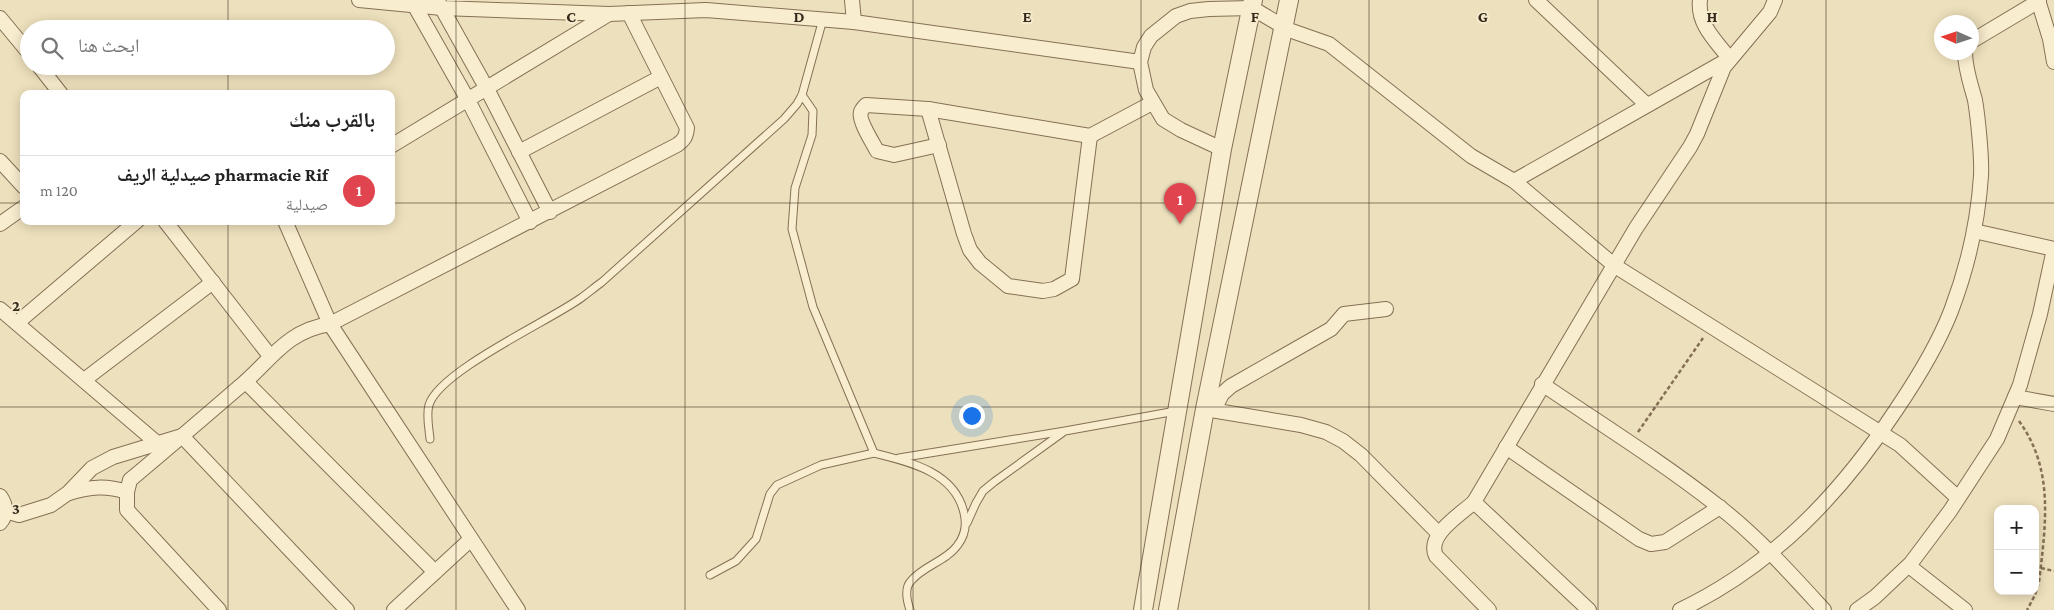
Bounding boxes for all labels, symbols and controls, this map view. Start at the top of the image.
text: C [566,8,576,25]
text: D [793,8,805,25]
text: E [1022,8,1032,25]
text: F [1251,8,1260,25]
text: G [1478,8,1488,25]
text: H [1707,8,1718,25]
north arrow [1934,15,1979,60]
search box [20,20,395,75]
icon: search [38,34,66,62]
text: ابحث هنا [78,35,140,56]
text: بالقرب منك [289,108,375,132]
text: pharmacie Rif صيدلية الريف [117,164,328,185]
text: 120 m [40,182,78,199]
text: 1 [356,182,362,199]
pin: 1 [1164,183,1196,224]
text: صيدلية [286,196,328,213]
text: 2 [12,297,20,314]
your location [959,403,985,429]
text: 3 [12,500,20,517]
map controls [1994,505,2039,595]
button: + [1994,505,2039,550]
button: − [1994,550,2039,595]

